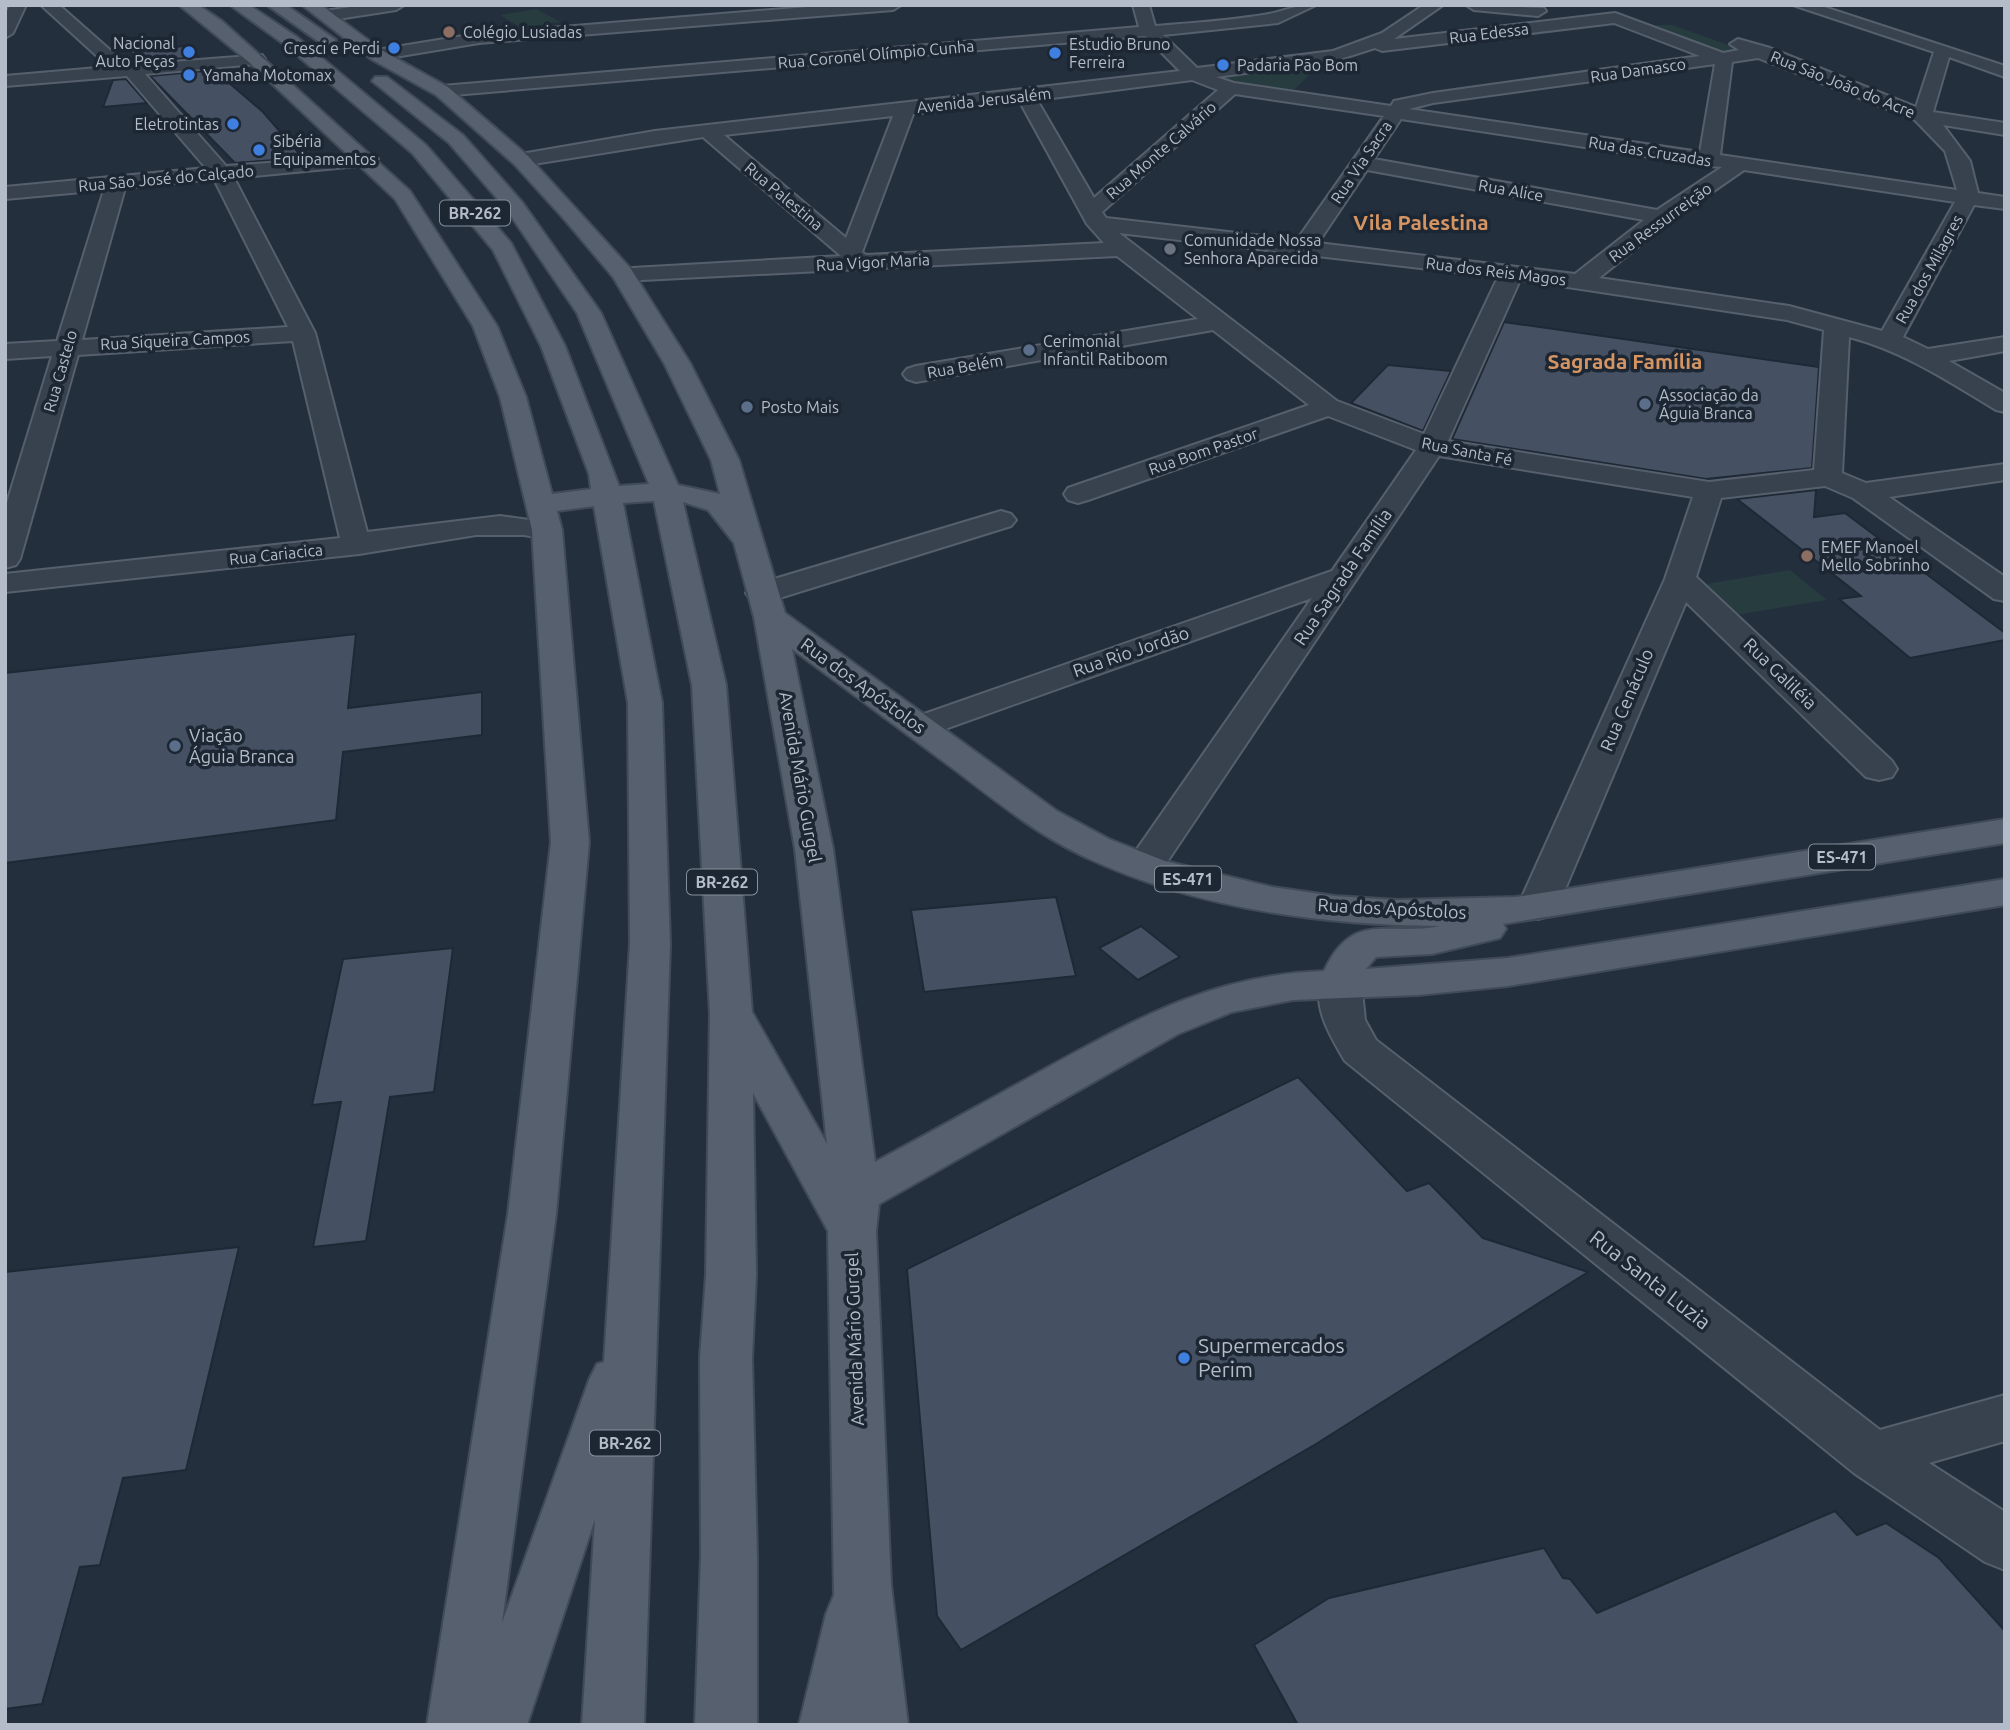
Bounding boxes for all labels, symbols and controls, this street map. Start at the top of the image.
street label: Rua Edessa [1448,19,1530,47]
place label: Colégio Lusiadas [463,23,582,41]
marker: Colégio Lusiadas [441,24,457,40]
place label: Nacional Auto Peças [96,34,175,70]
place label: Estudio Bruno Ferreira [1069,35,1170,71]
street label: Rua Coronel Olímpio Cunha [777,36,975,72]
place label: Cresci e Perdi [284,39,380,57]
marker: Cresci e Perdi [386,40,402,56]
marker: Nacional Auto Peças [181,44,197,60]
marker: Estudio Bruno Ferreira [1047,45,1063,61]
street label: Rua São João do Acre [1768,47,1918,121]
street label: Rua Damasco [1589,54,1687,86]
place label: Padaria Pão Bom [1237,56,1358,74]
marker: Padaria Pão Bom [1215,57,1231,73]
place label: Yamaha Motomax [203,66,332,84]
marker: Yamaha Motomax [181,67,197,83]
street label: Avenida Jerusalém [916,84,1052,116]
street label: Rua Monte Calvário [1102,97,1220,203]
place label: Eletrotintas [135,115,219,133]
marker: Eletrotintas [225,116,241,132]
street label: Rua Via Sacra [1327,117,1395,207]
place label: Sibéria Equipamentos [273,132,376,168]
street label: Rua das Cruzadas [1587,132,1713,170]
marker: Sibéria Equipamentos [251,142,267,158]
street label: Rua Palestina [741,158,827,234]
street label: Rua São José do Calçado [77,161,255,195]
street label: Rua Alice [1477,175,1545,205]
street label: Rua Ressurreição [1605,179,1715,265]
road number: BR-262 [440,200,510,226]
district label: Vila Palestina [1353,210,1489,234]
street label: Rua dos Milagres [1892,211,1966,327]
place label: Comunidade Nossa Senhora Aparecida [1184,231,1321,267]
marker: Comunidade Nossa Senhora Aparecida [1162,241,1178,257]
street label: Rua Vigor Maria [816,250,930,274]
street label: Rua dos Reis Magos [1425,253,1567,289]
street label: Rua Siqueira Campos [100,327,250,353]
street label: Rua Castelo [40,328,80,414]
place label: Cerimonial Infantil Ratiboom [1043,332,1168,368]
marker: Cerimonial Infantil Ratiboom [1021,342,1037,358]
district label: Sagrada Família [1548,349,1702,373]
street label: Rua Belém [926,350,1004,382]
place label: Associação da Águia Branca [1659,386,1759,422]
marker: Associação da Águia Branca [1637,396,1653,412]
place label: Posto Mais [761,398,839,416]
marker: Posto Mais [739,399,755,415]
street label: Rua Bom Pastor [1146,424,1260,478]
street label: Rua Santa Fé [1420,433,1514,469]
street label: Rua Sagrada Família [1289,504,1395,648]
place label: EMEF Manoel Mello Sobrinho [1821,538,1930,574]
street label: Rua Cariacica [228,540,324,568]
marker: EMEF Manoel Mello Sobrinho [1799,548,1815,564]
street label: Rua Rio Jordão [1070,622,1191,680]
street label: Rua dos Apóstolos [797,633,930,737]
street label: Rua Galiléia [1740,634,1821,713]
street label: Rua Cenáculo [1596,645,1657,754]
street label: Avenida Mário Gurgel [776,690,826,864]
place label: Viação Águia Branca [189,725,294,766]
marker: Viação Águia Branca [167,738,183,754]
road number: ES-471 [1809,844,1875,870]
road number: ES-471 [1155,866,1221,892]
road number: BR-262 [687,870,757,894]
street label: Rua dos Apóstolos [1317,894,1467,922]
street label: Rua Santa Luzia [1585,1225,1716,1334]
street label: Avenida Mário Gurgel [841,1252,867,1426]
place label: Supermercados Perim [1198,1333,1345,1381]
marker: Supermercados Perim [1176,1350,1192,1366]
road number: BR-262 [590,1430,660,1456]

